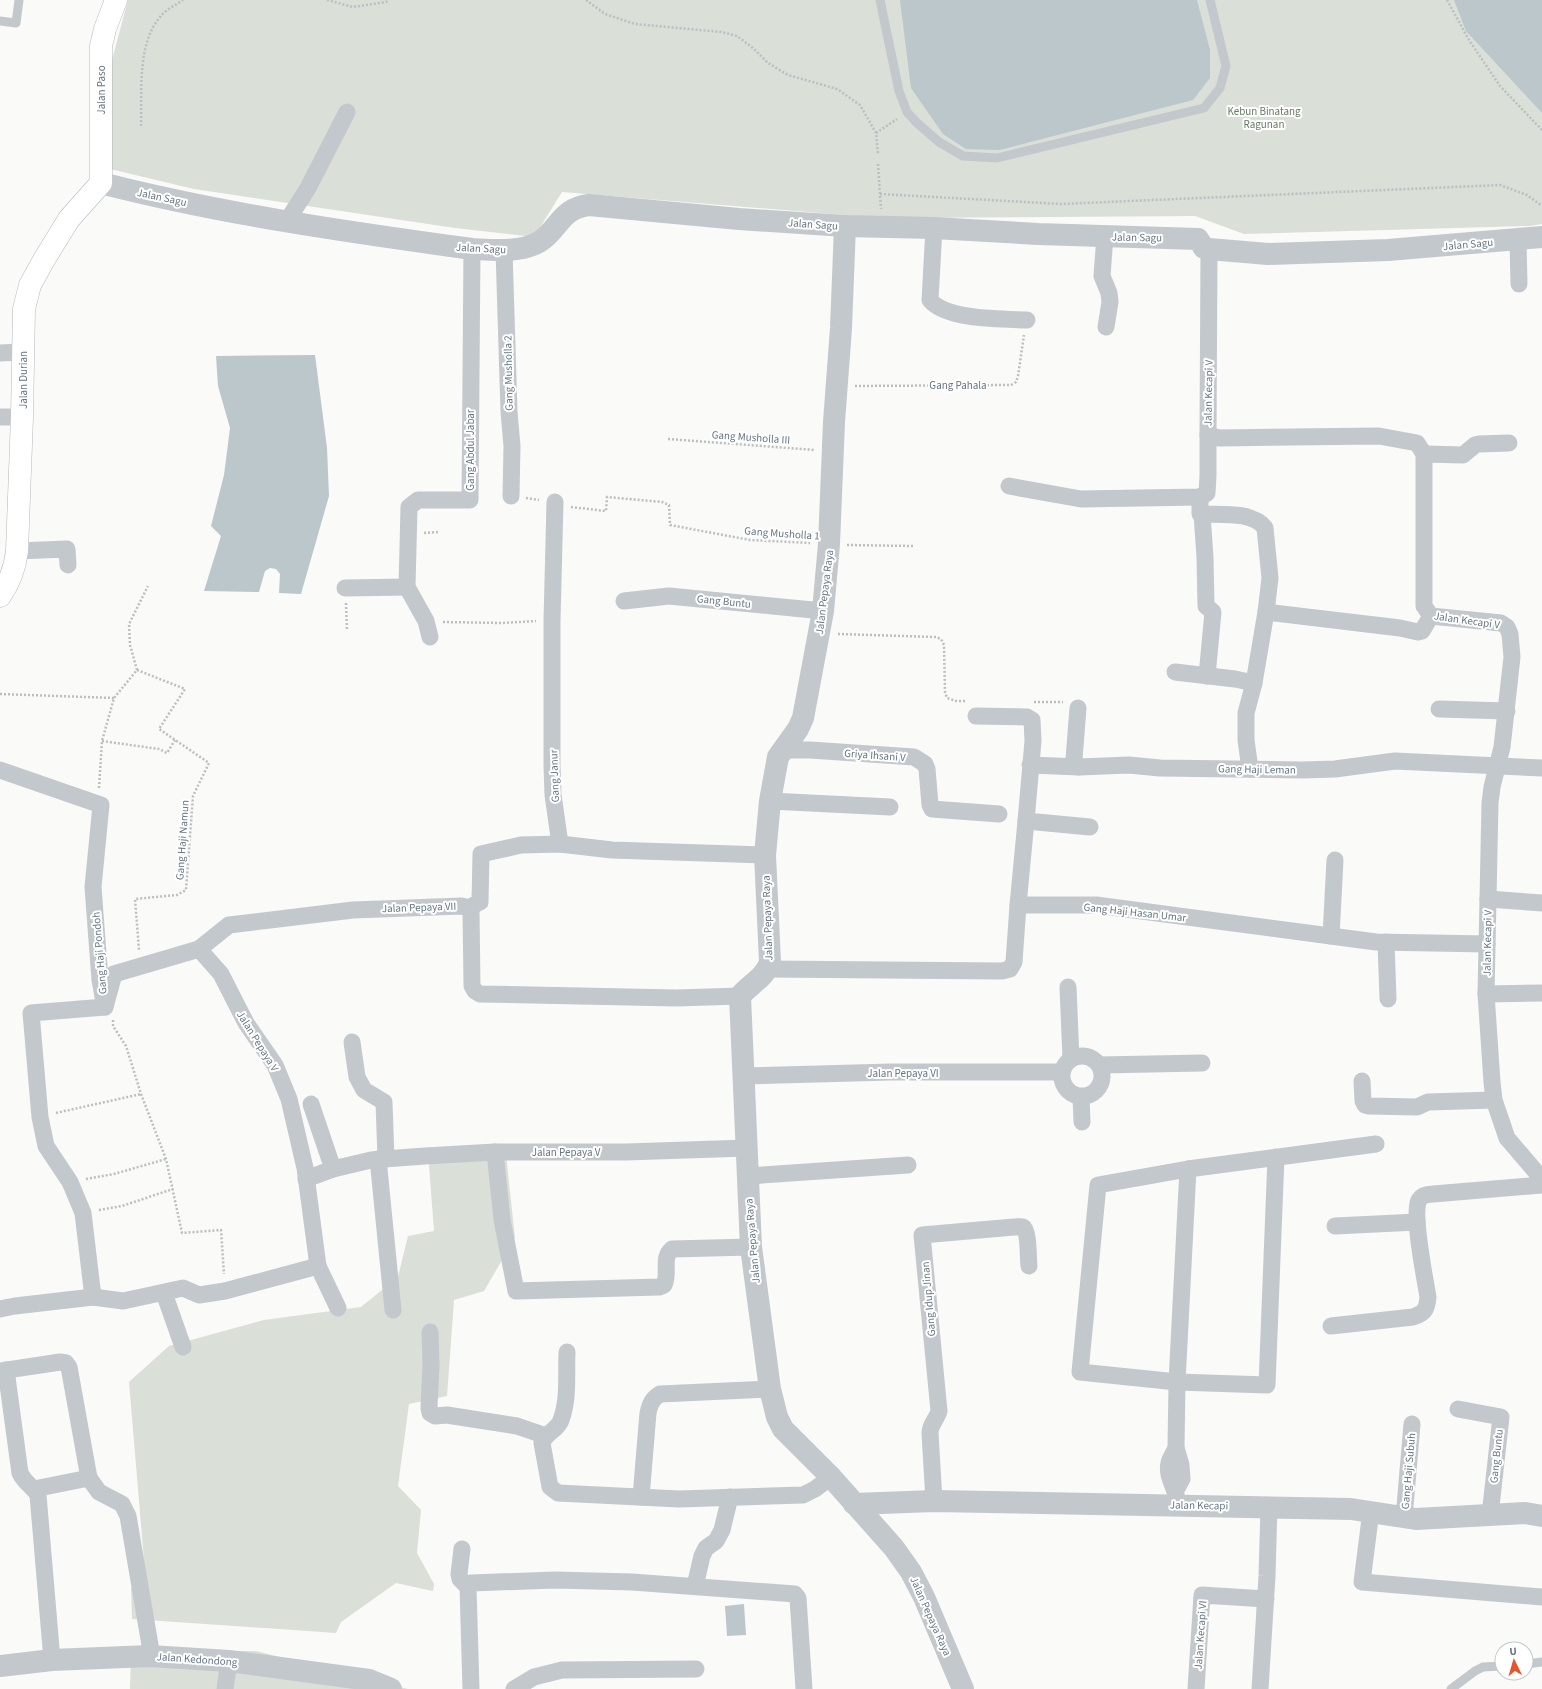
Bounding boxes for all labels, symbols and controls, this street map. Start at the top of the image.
street label: Jalan Paso [94,65,109,115]
park label: Kebun Binatang Ragunan [1227,104,1301,132]
street label: Jalan Sagu [136,185,188,210]
street label: Jalan Sagu [787,215,839,234]
street label: Jalan Sagu [1112,230,1162,245]
street label: Jalan Sagu [1442,235,1494,254]
street label: Jalan Sagu [455,240,507,257]
street label: Gang Musholla 2 [500,335,517,411]
street label: Jalan Durian [16,351,31,409]
street label: Jalan Kecapi V [1200,359,1217,426]
street label: Gang Pahala [929,378,987,393]
street label: Gang Abdul Jabar [463,409,478,491]
street label: Gang Musholla III [711,427,791,448]
street label: Gang Musholla 1 [744,523,820,544]
street label: Jalan Pepaya Raya [812,549,837,635]
street label: Gang Buntu [696,591,752,612]
street label: Jalan Kecapi V [1433,608,1501,633]
street label: Griya Ihsani V [844,746,907,765]
street label: Gang Janur [546,749,563,803]
street label: Gang Haji Leman [1218,761,1296,778]
street label: Gang Haji Namun [172,800,193,881]
street label: Jalan Pepaya Raya [759,875,776,961]
street label: Jalan Pepaya VII [382,899,456,916]
street label: Gang Haji Hasan Umar [1083,900,1187,925]
street label: Jalan Kecapi V [1479,909,1496,976]
street label: Gang Haji Pondoh [88,911,111,995]
street label: Jalan Pepaya V [233,1008,282,1075]
street label: Jalan Pepaya VI [867,1066,939,1081]
street label: Jalan Pepaya V [532,1145,601,1160]
street label: Jalan Pepaya Raya [741,1198,764,1284]
street label: Gang Idup Jinan [918,1261,939,1337]
street label: Gang Buntu [1486,1428,1507,1484]
street label: Gang Haji Subuh [1398,1432,1419,1510]
street label: Jalan Kecapi [1170,1497,1228,1514]
street label: Jalan Pepaya Raya [906,1574,955,1658]
street label: Jalan Kecapi VI [1191,1600,1210,1670]
north arrow [1494,1641,1534,1681]
text: U [1509,1644,1517,1659]
street label: Jalan Kedondong [156,1649,238,1670]

